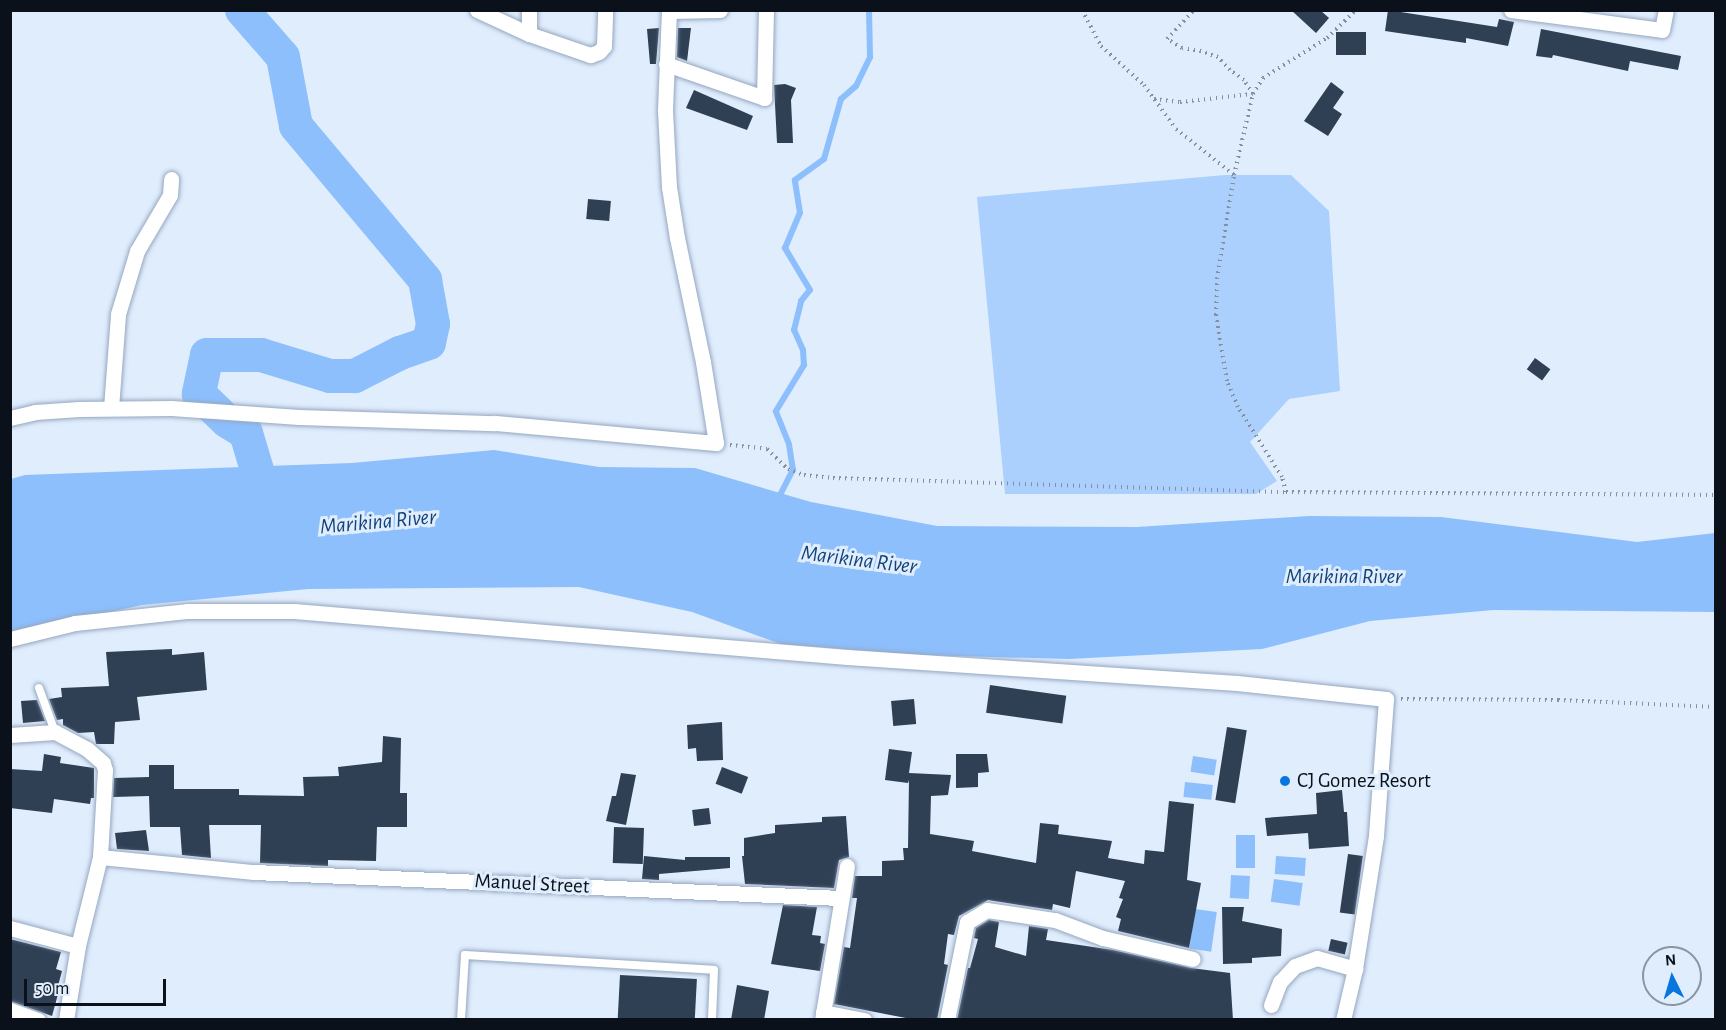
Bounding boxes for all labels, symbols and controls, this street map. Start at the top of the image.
water label: Marikina River [319,504,437,540]
water label: Marikina River [800,540,918,580]
water label: Marikina River [1286,564,1402,590]
place label: CJ Gomez Resort [1297,768,1431,794]
marker: CJ Gomez Resort [1278,774,1292,788]
street label: Manuel Street [474,868,590,900]
north arrow [1642,946,1702,1006]
text: N [1664,952,1677,969]
scale bar [27,967,170,1005]
text: 50 m [35,980,69,998]

